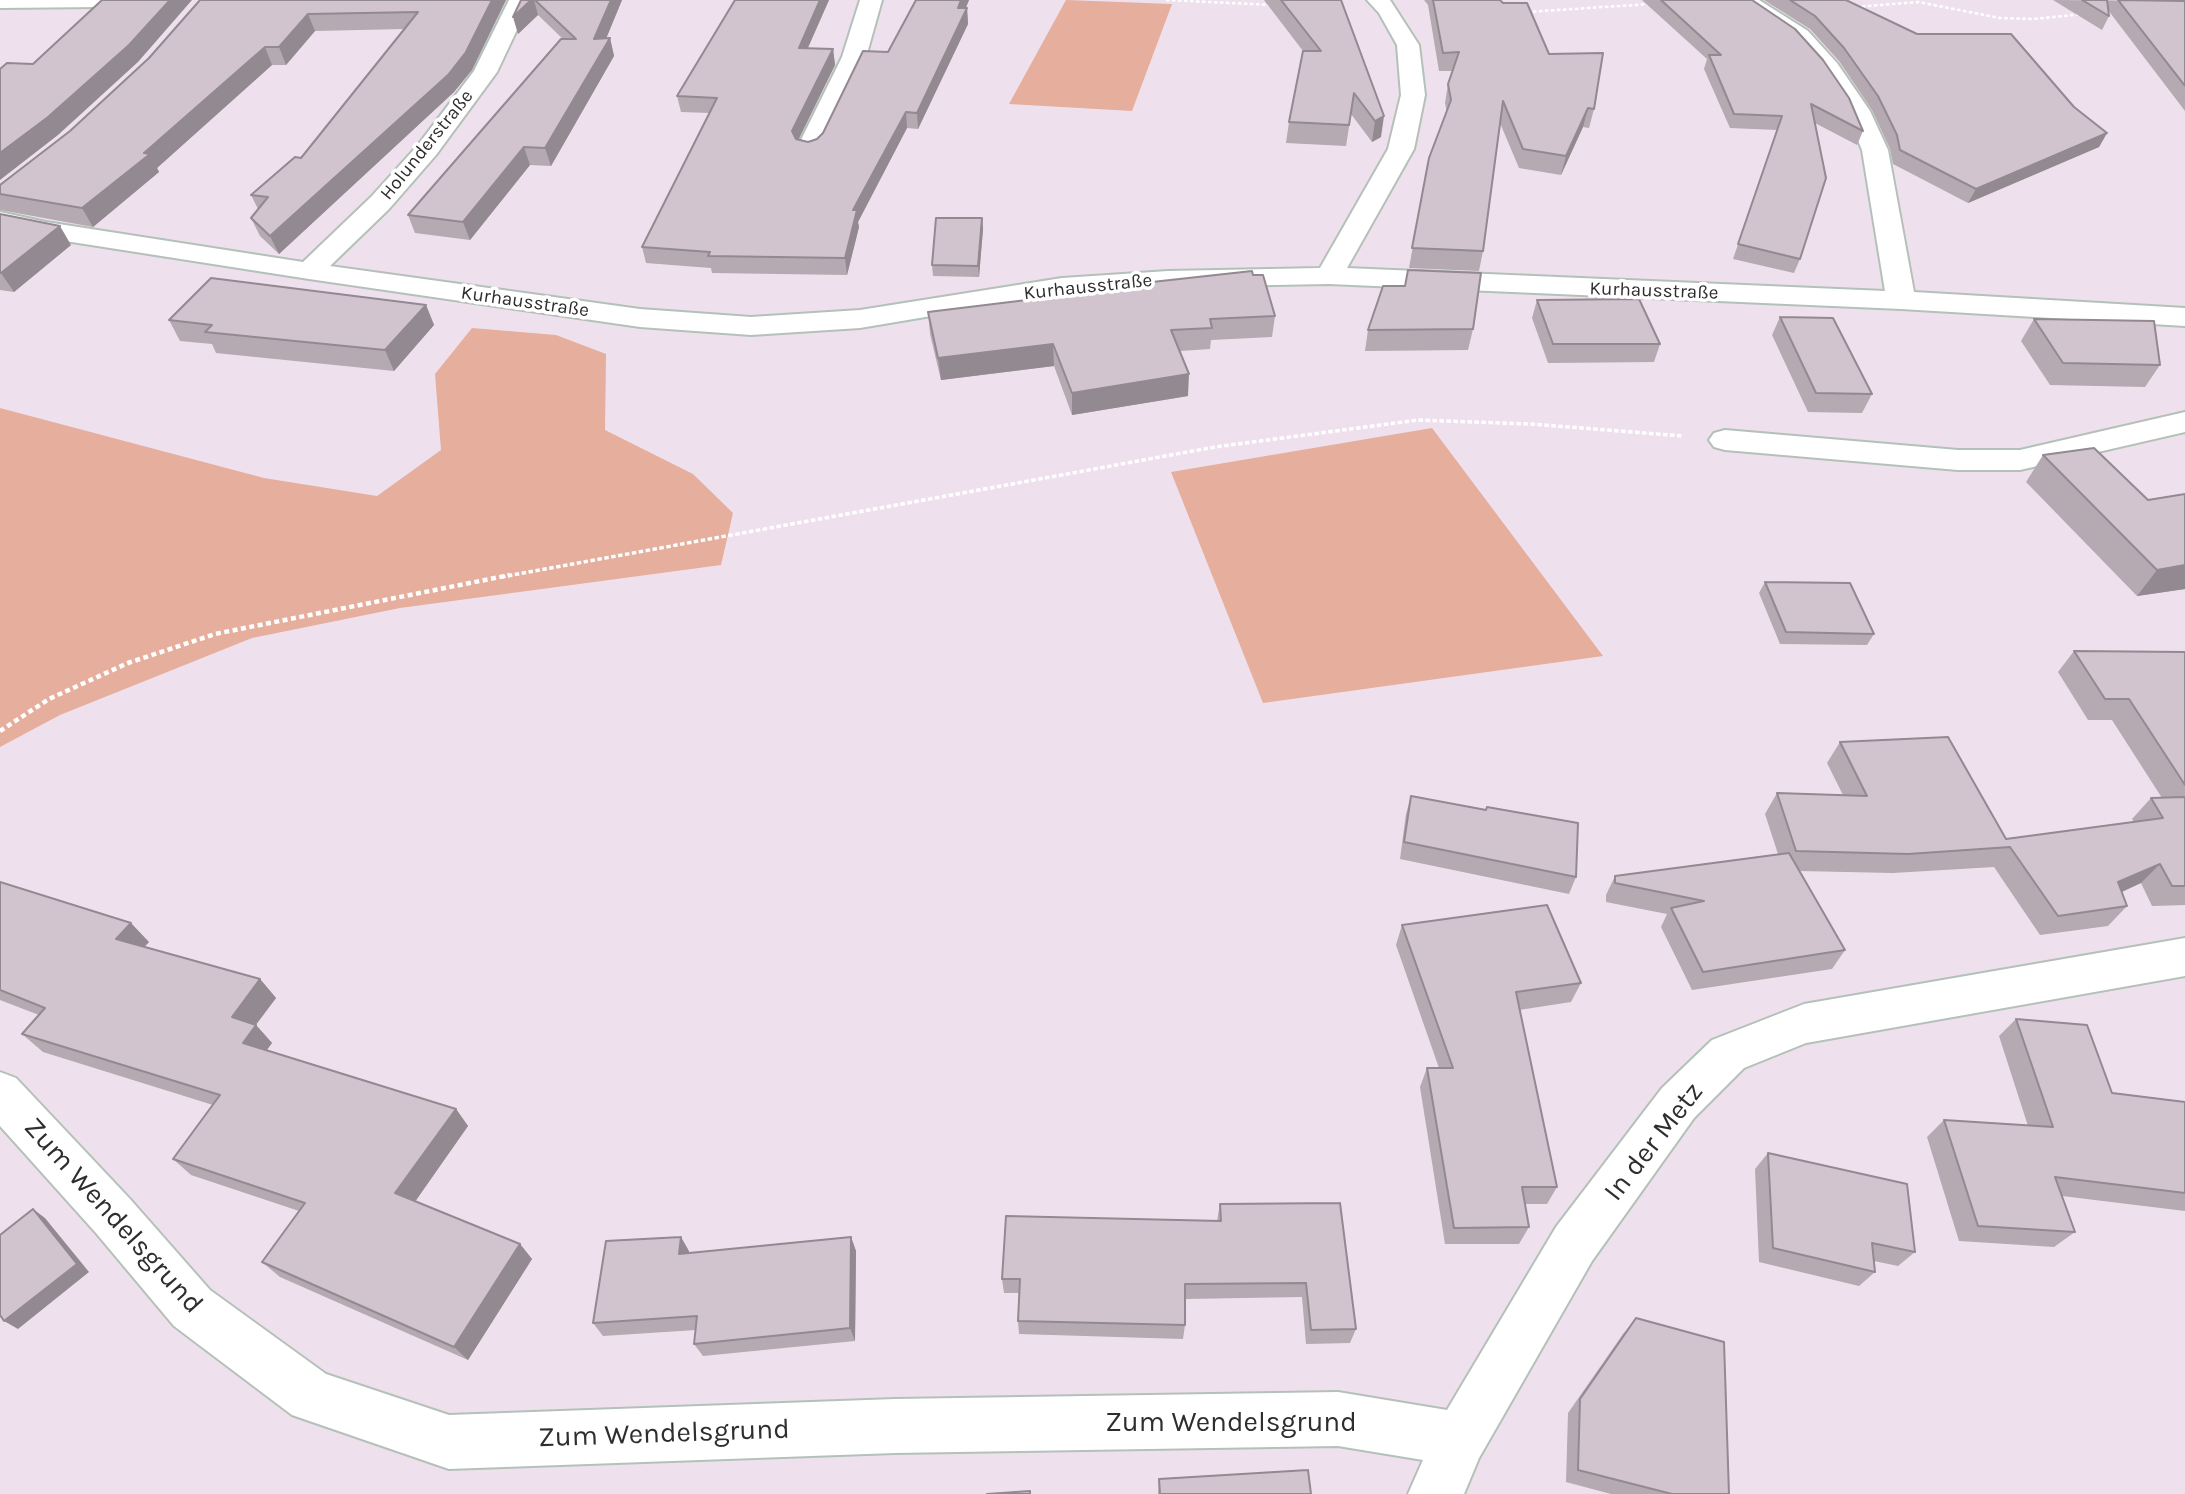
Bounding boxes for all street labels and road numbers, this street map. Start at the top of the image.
street label: Holunderstraße [376,85,478,205]
street label: Kurhausstraße [1023,269,1153,305]
street label: Kurhausstraße [1589,277,1719,305]
street label: Kurhausstraße [459,282,591,322]
street label: In der Metz [1597,1076,1711,1208]
street label: Zum Wendelsgrund [16,1111,210,1321]
street label: Zum Wendelsgrund [1105,1406,1357,1440]
street label: Zum Wendelsgrund [538,1413,790,1455]

